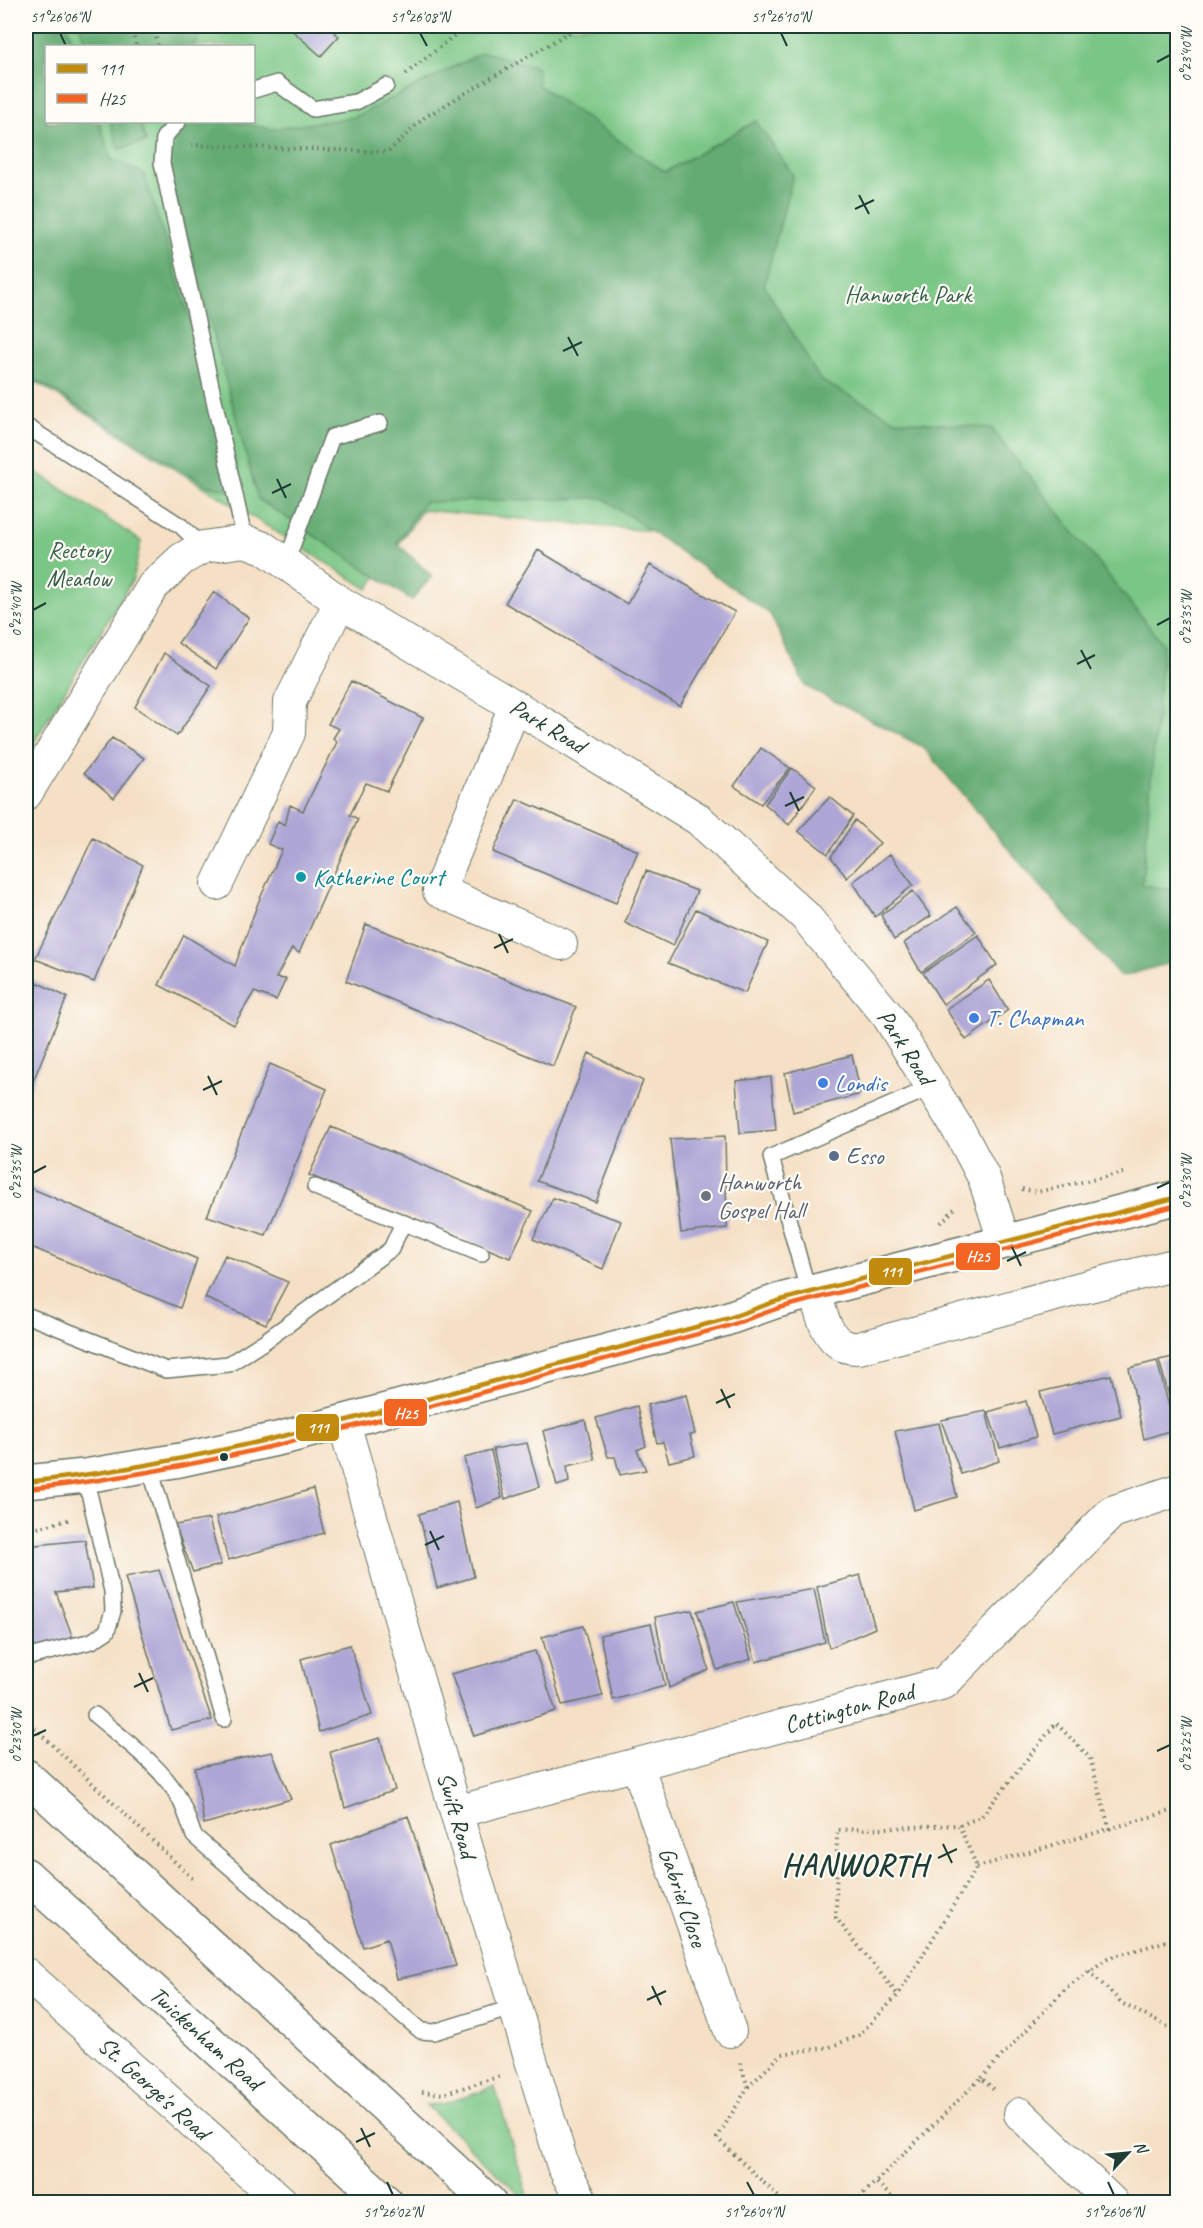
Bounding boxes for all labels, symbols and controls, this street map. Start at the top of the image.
text: 51°26'06"N [30,8,93,27]
text: 51°26'08"N [390,8,453,27]
text: 51°26'10"N [751,8,814,27]
text: 0°23'40"W [1177,25,1196,82]
legend [45,45,255,123]
text: 111 [99,58,124,80]
text: H25 [99,88,126,110]
park label: Hanworth Park [845,279,973,309]
park label: Rectory Meadow [46,535,113,593]
text: 0°23'40"W [7,580,26,637]
text: 0°23'35"W [1177,588,1196,645]
street label: Park Road [504,692,595,762]
place label: Katherine Court [313,862,447,892]
marker: Katherine Court [294,870,308,884]
place label: T. Chapman [986,1003,1085,1033]
street label: Park Road [871,1004,943,1093]
marker: T. Chapman [967,1011,981,1025]
place label: Londis [835,1068,888,1098]
marker: Londis [816,1076,830,1090]
place label: Esso [846,1141,885,1171]
text: 0°23'35"W [7,1143,26,1200]
marker: Esso [827,1149,841,1163]
text: 0°23'30"W [1177,1152,1196,1209]
place label: Hanworth Gospel Hall [718,1167,808,1225]
marker: Hanworth Gospel Hall [699,1189,713,1203]
line badge: H25 [955,1242,1001,1271]
text: H25 [966,1247,992,1267]
line badge: 111 [868,1257,913,1286]
text: 111 [880,1262,904,1282]
line badge: H25 [383,1398,428,1427]
text: H25 [394,1404,420,1424]
line badge: 111 [295,1413,340,1442]
text: 111 [307,1418,331,1438]
unlabelled marker [218,1451,230,1463]
street label: Cottington Road [781,1675,920,1740]
text: 0°23'30"W [7,1706,26,1763]
text: 0°23'25"W [1177,1715,1196,1772]
street label: Swift Road [431,1769,484,1865]
street label: Gabriel Close [652,1843,715,1953]
district label: HANWORTH [782,1846,933,1884]
street label: Twickenham Road [143,1979,271,2099]
street label: St. George's Road [92,2030,219,2149]
north arrow [1098,2123,1158,2183]
text: N [1129,2138,1153,2158]
text: 51°26'02"N [363,2203,426,2222]
text: 51°26'04"N [724,2203,787,2222]
text: 51°26'06"N [1084,2203,1147,2222]

